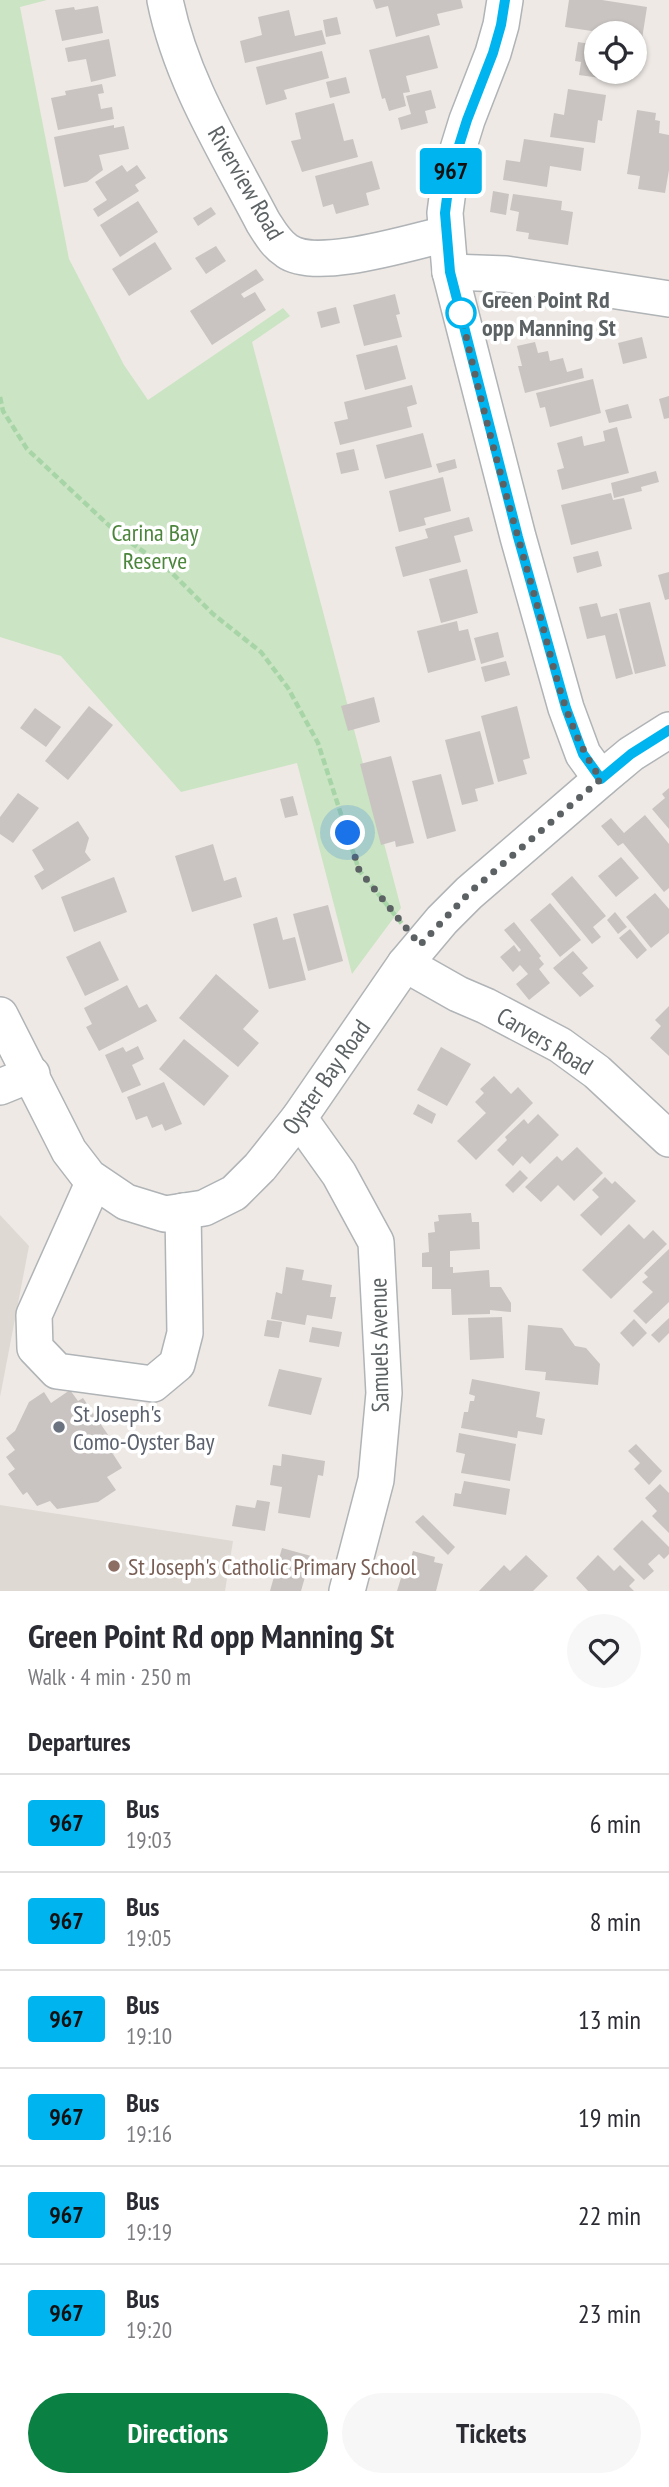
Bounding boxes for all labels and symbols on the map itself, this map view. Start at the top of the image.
street label: Riverview Road [201,120,291,246]
line badge: 967 [411,148,491,194]
place label: Green Point Rd opp Manning St [482,284,616,343]
marker: Green Point Rd opp Manning St [446,298,476,328]
park label: Carina Bay Reserve [111,517,199,576]
your location [330,815,365,850]
street label: Carvers Road [491,1000,599,1082]
street label: Oyster Bay Road [275,1014,377,1140]
street label: Samuels Avenue [362,1277,396,1413]
place label: St Joseph's Como-Oyster Bay [73,1398,215,1457]
marker: St Joseph's Como-Oyster Bay [51,1419,67,1435]
place label: St Joseph's Catholic Primary School [128,1551,417,1582]
marker: St Joseph's Catholic Primary School [106,1558,122,1574]

